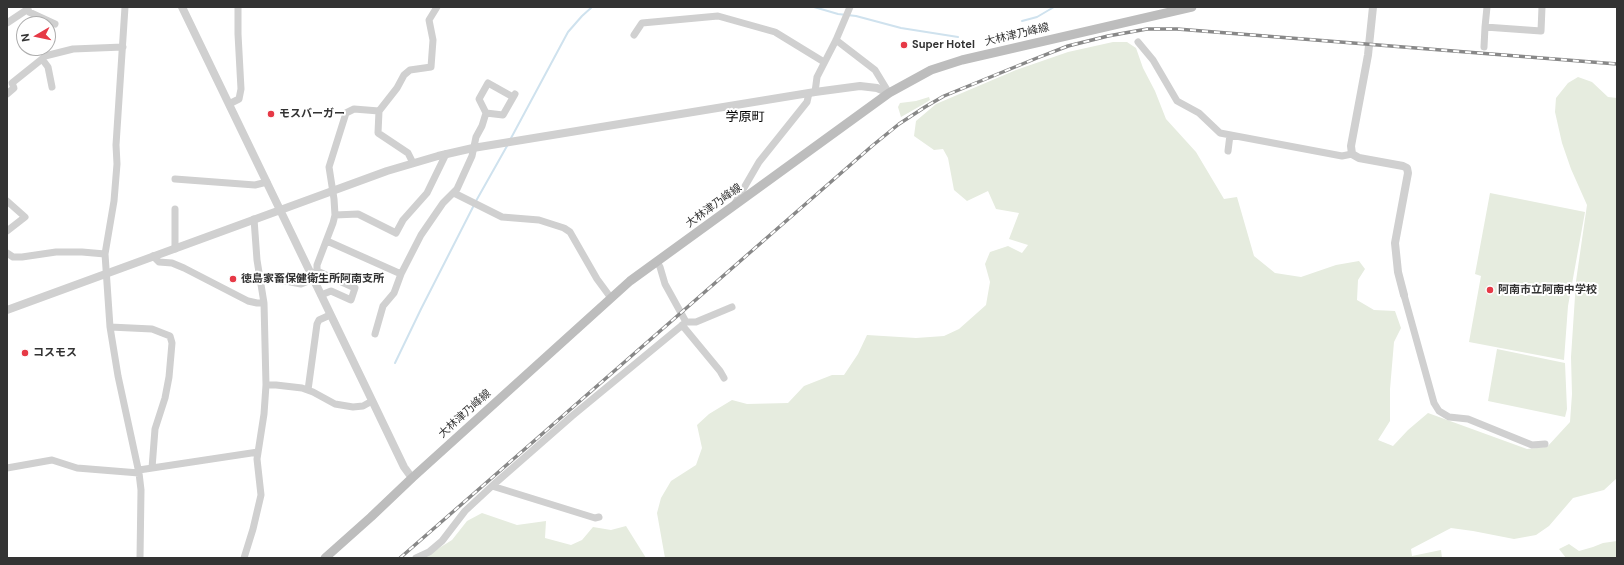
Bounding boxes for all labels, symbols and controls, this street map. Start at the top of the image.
north arrow [16,16,56,56]
street label: 大林津乃峰線 [983,21,1051,49]
text: N [18,33,33,43]
place label: Super Hotel [912,38,975,52]
marker: Super Hotel [899,40,909,50]
place label: モスバーガー [279,107,345,121]
marker: モスバーガー [266,109,276,119]
district label: 学原町 [726,110,764,126]
street label: 大林津乃峰線 [683,181,745,231]
place label: 徳島家畜保健衛生所阿南支所 [241,272,384,286]
marker: 徳島家畜保健衛生所阿南支所 [228,274,238,284]
place label: 阿南市立阿南中学校 [1498,283,1597,297]
marker: 阿南市立阿南中学校 [1485,285,1495,295]
place label: コスモス [33,346,77,360]
marker: コスモス [20,348,30,358]
street label: 大林津乃峰線 [436,387,494,441]

